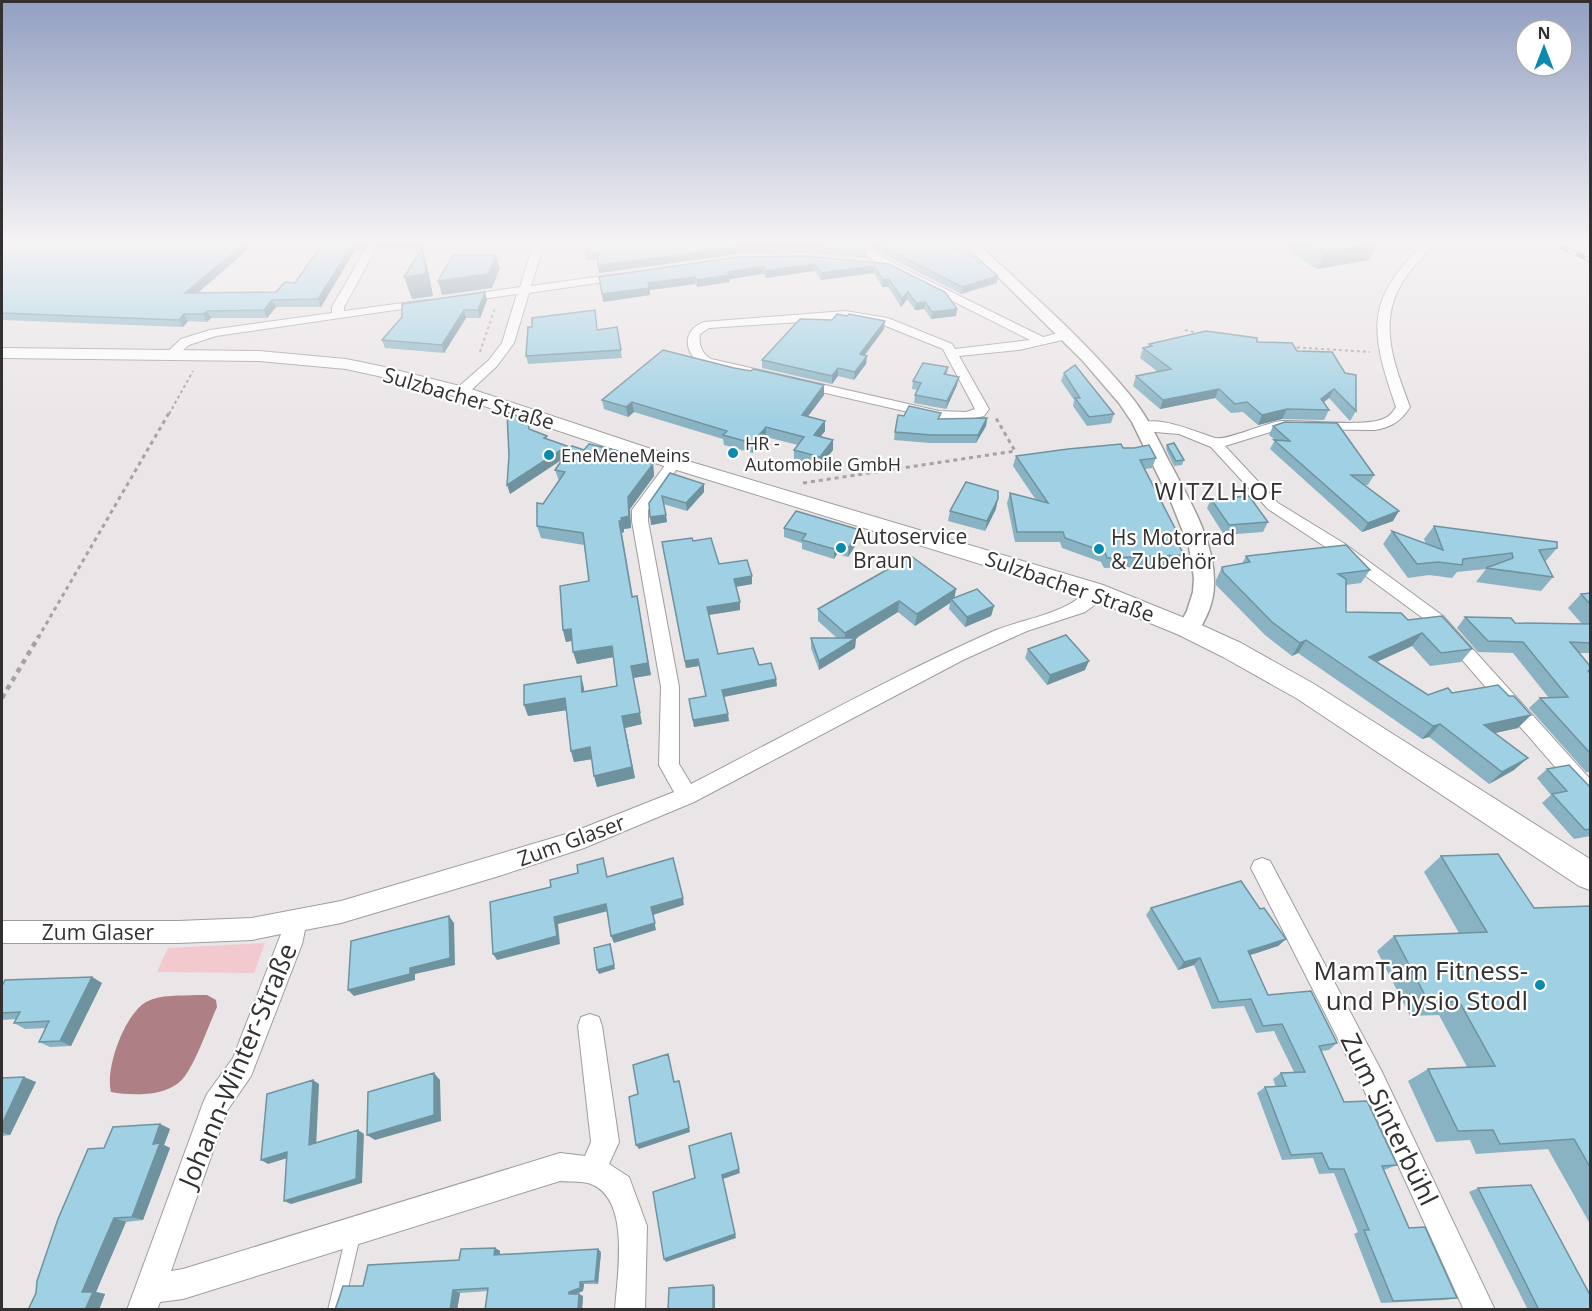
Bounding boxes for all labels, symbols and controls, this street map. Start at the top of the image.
north arrow [1514,18,1574,78]
text: N [1537,22,1551,44]
street label: Sulzbacher Straße [380,360,558,436]
place label: HR - Automobile GmbH [745,431,901,476]
place label: EneMeneMeins [561,443,690,467]
marker: HR - Automobile GmbH [726,446,740,460]
marker: EneMeneMeins [542,448,556,462]
district label: WITZLHOF [1154,474,1284,507]
place label: Autoservice Braun [853,522,967,574]
place label: Hs Motorrad & Zubehör [1111,523,1235,575]
marker: Autoservice Braun [834,541,848,555]
marker: Hs Motorrad & Zubehör [1092,542,1106,556]
street label: Sulzbacher Straße [982,544,1158,628]
street label: Zum Glaser [513,807,629,872]
street label: Zum Glaser [42,918,155,946]
street label: Johann-Winter-Straße [168,937,305,1195]
place label: MamTam Fitness- und Physio Stodl [1314,952,1528,1018]
marker: MamTam Fitness- und Physio Stodl [1533,978,1547,992]
street label: Zum Sinterbühl [1333,1027,1447,1211]

